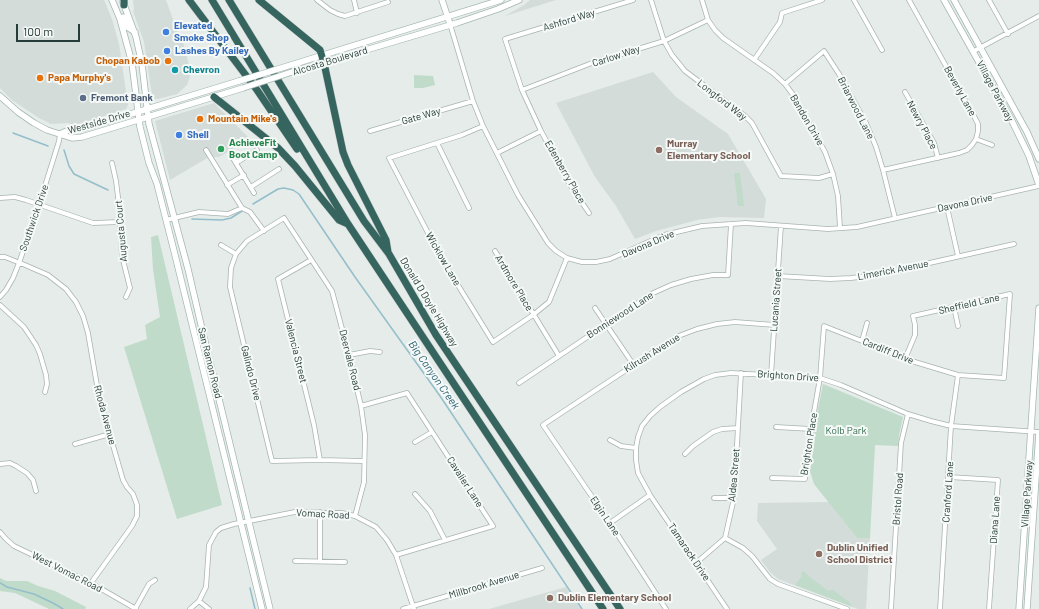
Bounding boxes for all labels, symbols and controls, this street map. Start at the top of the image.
street label: Ashford Way [542,6,596,34]
scale bar [18,16,82,42]
place label: Elevated Smoke Shop [174,20,229,44]
text: 100 m [23,24,53,38]
marker: Elevated Smoke Shop [161,27,171,37]
street label: Carlow Way [591,43,641,69]
street label: Alcosta Boulevard [291,44,369,78]
place label: Lashes By Kailey [175,45,249,57]
marker: Lashes By Kailey [162,46,172,56]
place label: Chopan Kabob [96,55,160,67]
marker: Chopan Kabob [163,56,173,66]
street label: Village Parkway [974,58,1016,124]
place label: Chevron [183,64,220,76]
street label: Beverly Lane [941,64,979,118]
marker: Chevron [170,65,180,75]
place label: Papa Murphy's [48,72,111,84]
marker: Papa Murphy's [35,73,45,83]
street label: Briarwood Lane [835,75,877,141]
street label: Longford Way [695,77,749,123]
place label: Fremont Bank [91,92,153,104]
street label: Bandon Drive [787,92,827,148]
marker: Fremont Bank [78,93,88,103]
street label: Newry Place [904,99,940,151]
street label: Gate Way [400,105,442,127]
street label: Westside Drive [66,107,132,137]
place label: Mountain Mike's [208,113,277,125]
marker: Mountain Mike's [195,114,205,124]
place label: Shell [187,129,209,141]
marker: Shell [174,130,184,140]
place label: AchieveFit Boot Camp [229,137,277,160]
street label: Edenberry Place [542,138,588,206]
place label: Murray Elementary School [667,138,750,162]
marker: AchieveFit Boot Camp [216,144,226,154]
marker: Murray Elementary School [654,145,664,155]
street label: Southwick Drive [17,183,51,253]
street label: Davona Drive [936,191,994,215]
street label: Augusta Court [112,200,130,262]
street label: Davona Drive [620,228,676,260]
street label: Wicklow Lane [423,230,463,288]
street label: Ardmore Place [492,253,536,313]
street label: Donald D Doyle Highway [398,255,460,349]
street label: Limerick Avenue [857,257,929,283]
street label: Lucania Street [768,268,784,332]
street label: Bonniewood Lane [584,289,656,341]
street label: Sheffield Lane [937,291,1001,317]
street label: Valencia Street [282,318,310,384]
street label: San Ramon Road [195,326,225,400]
street label: Deervale Road [337,328,363,392]
street label: Kilrush Avenue [622,331,682,375]
street label: Cardiff Drive [861,335,915,367]
water label: Big Canyon Creek [405,338,463,412]
street label: Galindo Drive [238,344,264,402]
street label: Brighton Drive [757,368,819,384]
street label: Rhoda Avenue [91,384,119,446]
street label: Brighton Place [798,412,820,476]
park label: Kolb Park [826,425,866,437]
street label: Aldea Street [726,448,742,502]
street label: Cavalier Lane [444,454,486,510]
street label: Village Parkway [1019,460,1035,528]
street label: Cranford Lane [940,461,956,523]
street label: Bristol Road [890,472,906,526]
street label: Elgin Lane [587,494,623,538]
street label: Diana Lane [987,496,1003,544]
street label: Vomac Road [296,507,350,521]
street label: Tamarack Drive [665,521,713,583]
place label: Dublin Unified School District [827,542,892,566]
street label: West Vomac Road [30,549,104,595]
marker: Dublin Unified School District [814,549,824,559]
street label: Millbrook Avenue [447,569,521,601]
place label: Dublin Elementary School [558,592,671,604]
marker: Dublin Elementary School [545,593,555,603]

